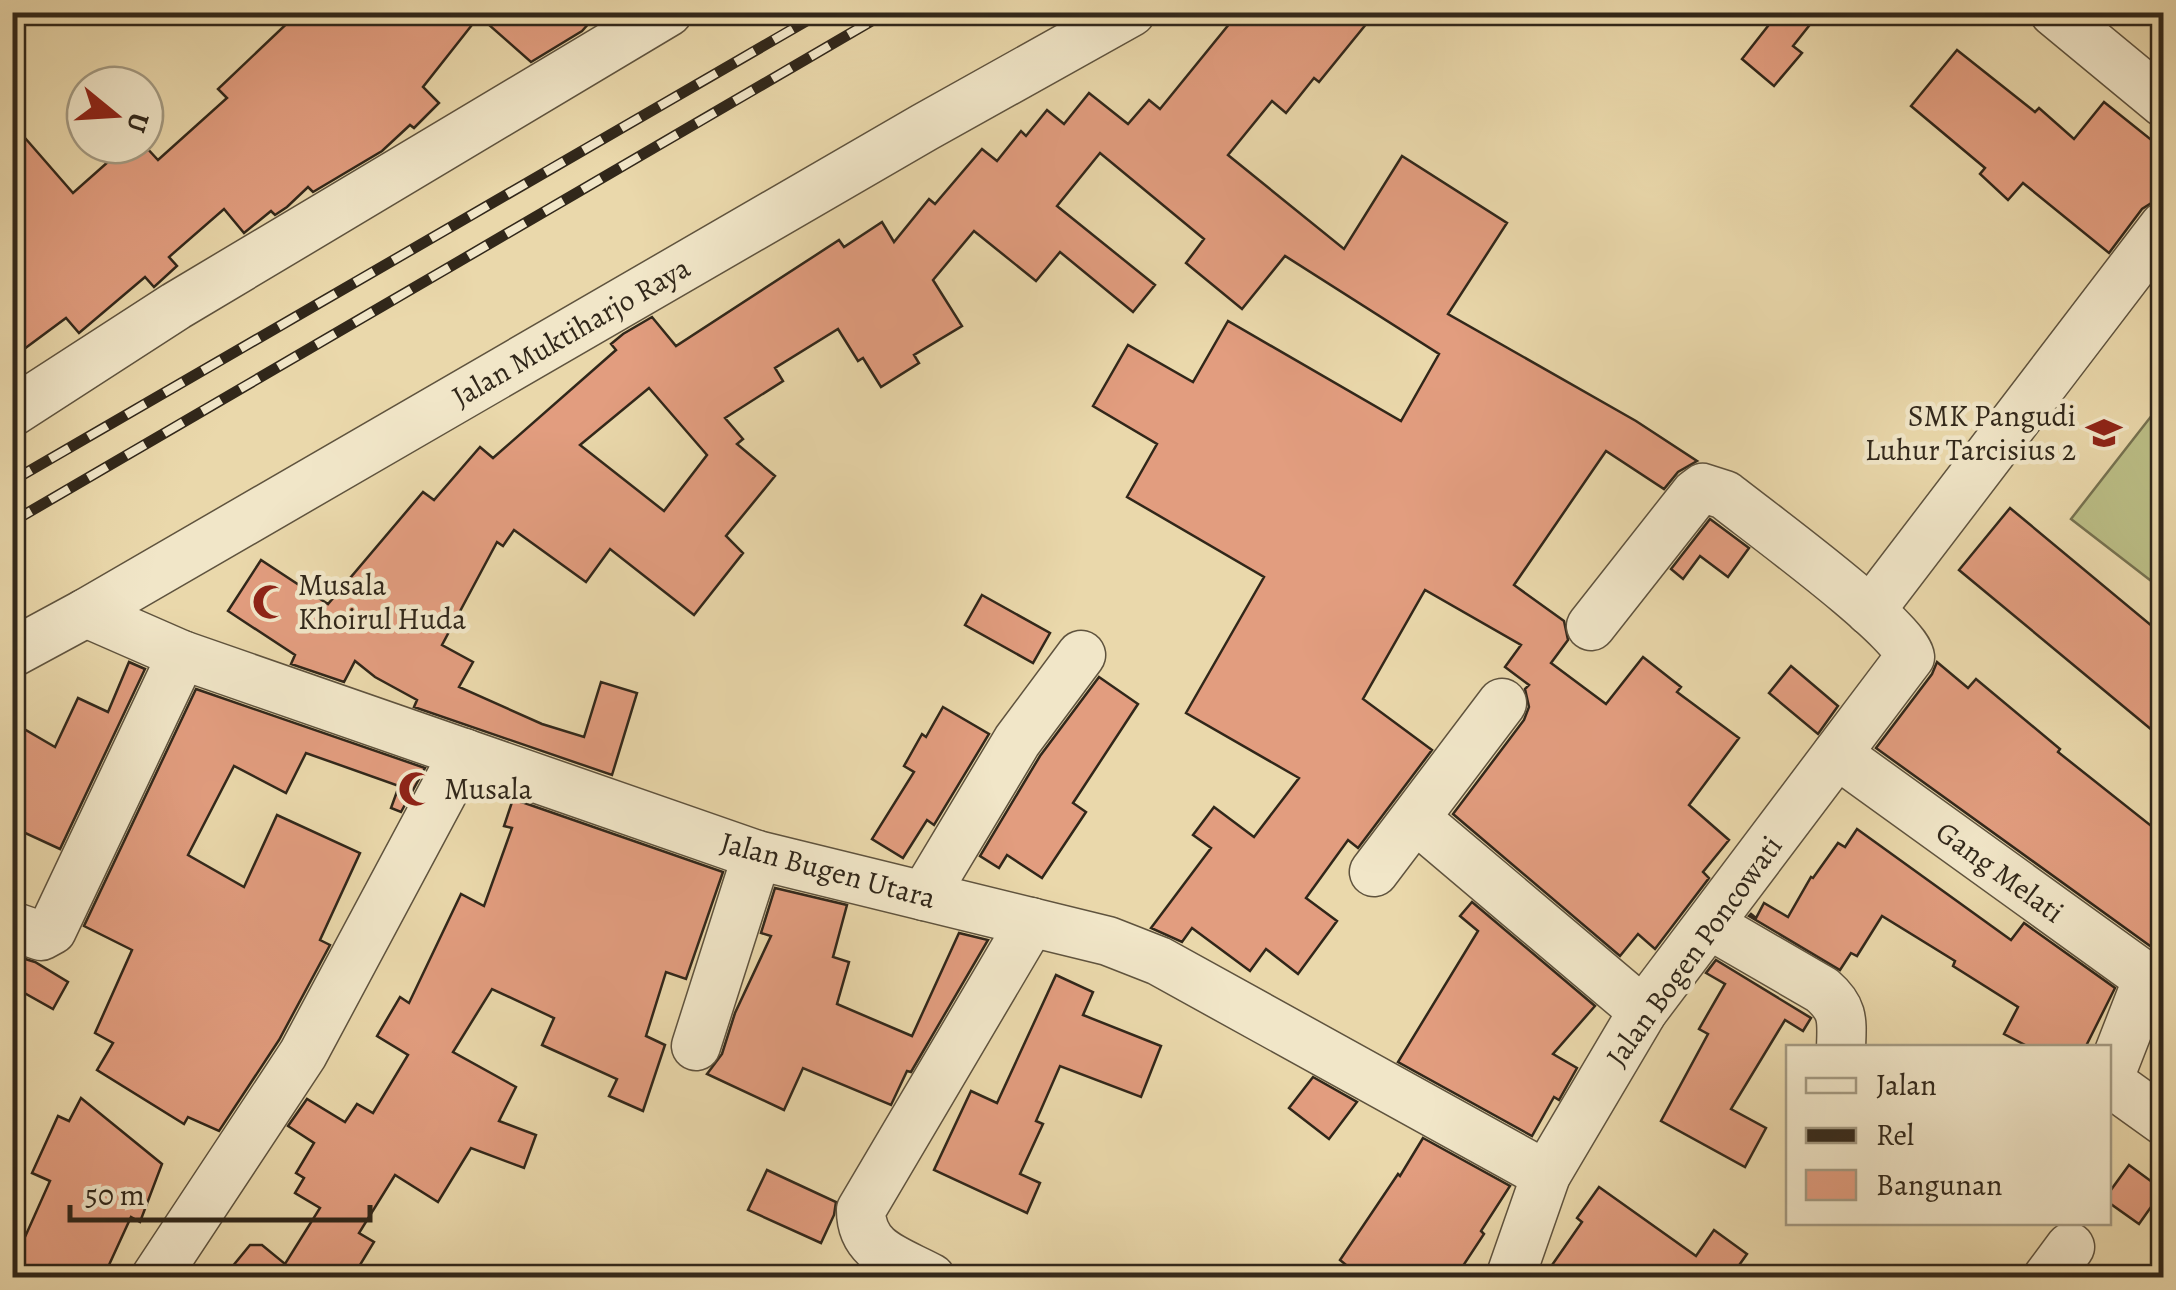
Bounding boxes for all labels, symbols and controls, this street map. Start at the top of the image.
north arrow [65,65,165,165]
text: U [117,108,159,137]
street label: Jalan Muktiharjo Raya [445,247,697,417]
place label: SMK Pangudi Luhur Tarcisius 2 [1865,396,2076,470]
school or university icon: SMK Pangudi Luhur Tarcisius 2 [2085,414,2123,452]
place label: Musala Khoirul Huda [298,565,466,639]
mosque icon: Musala Khoirul Huda [251,583,289,621]
place label: Musala [444,769,532,809]
mosque icon: Musala [397,770,435,808]
street label: Gang Melati [1928,812,2072,932]
street label: Jalan Bugen Utara [716,822,940,918]
street label: Jalan Bogen Poncowati [1597,827,1791,1075]
legend [1786,1045,2111,1225]
text: Jalan [1876,1065,1937,1105]
text: Rel [1876,1115,1914,1155]
scale bar [70,1160,370,1222]
text: Bangunan [1876,1165,2002,1205]
text: 50 m [85,1175,145,1215]

